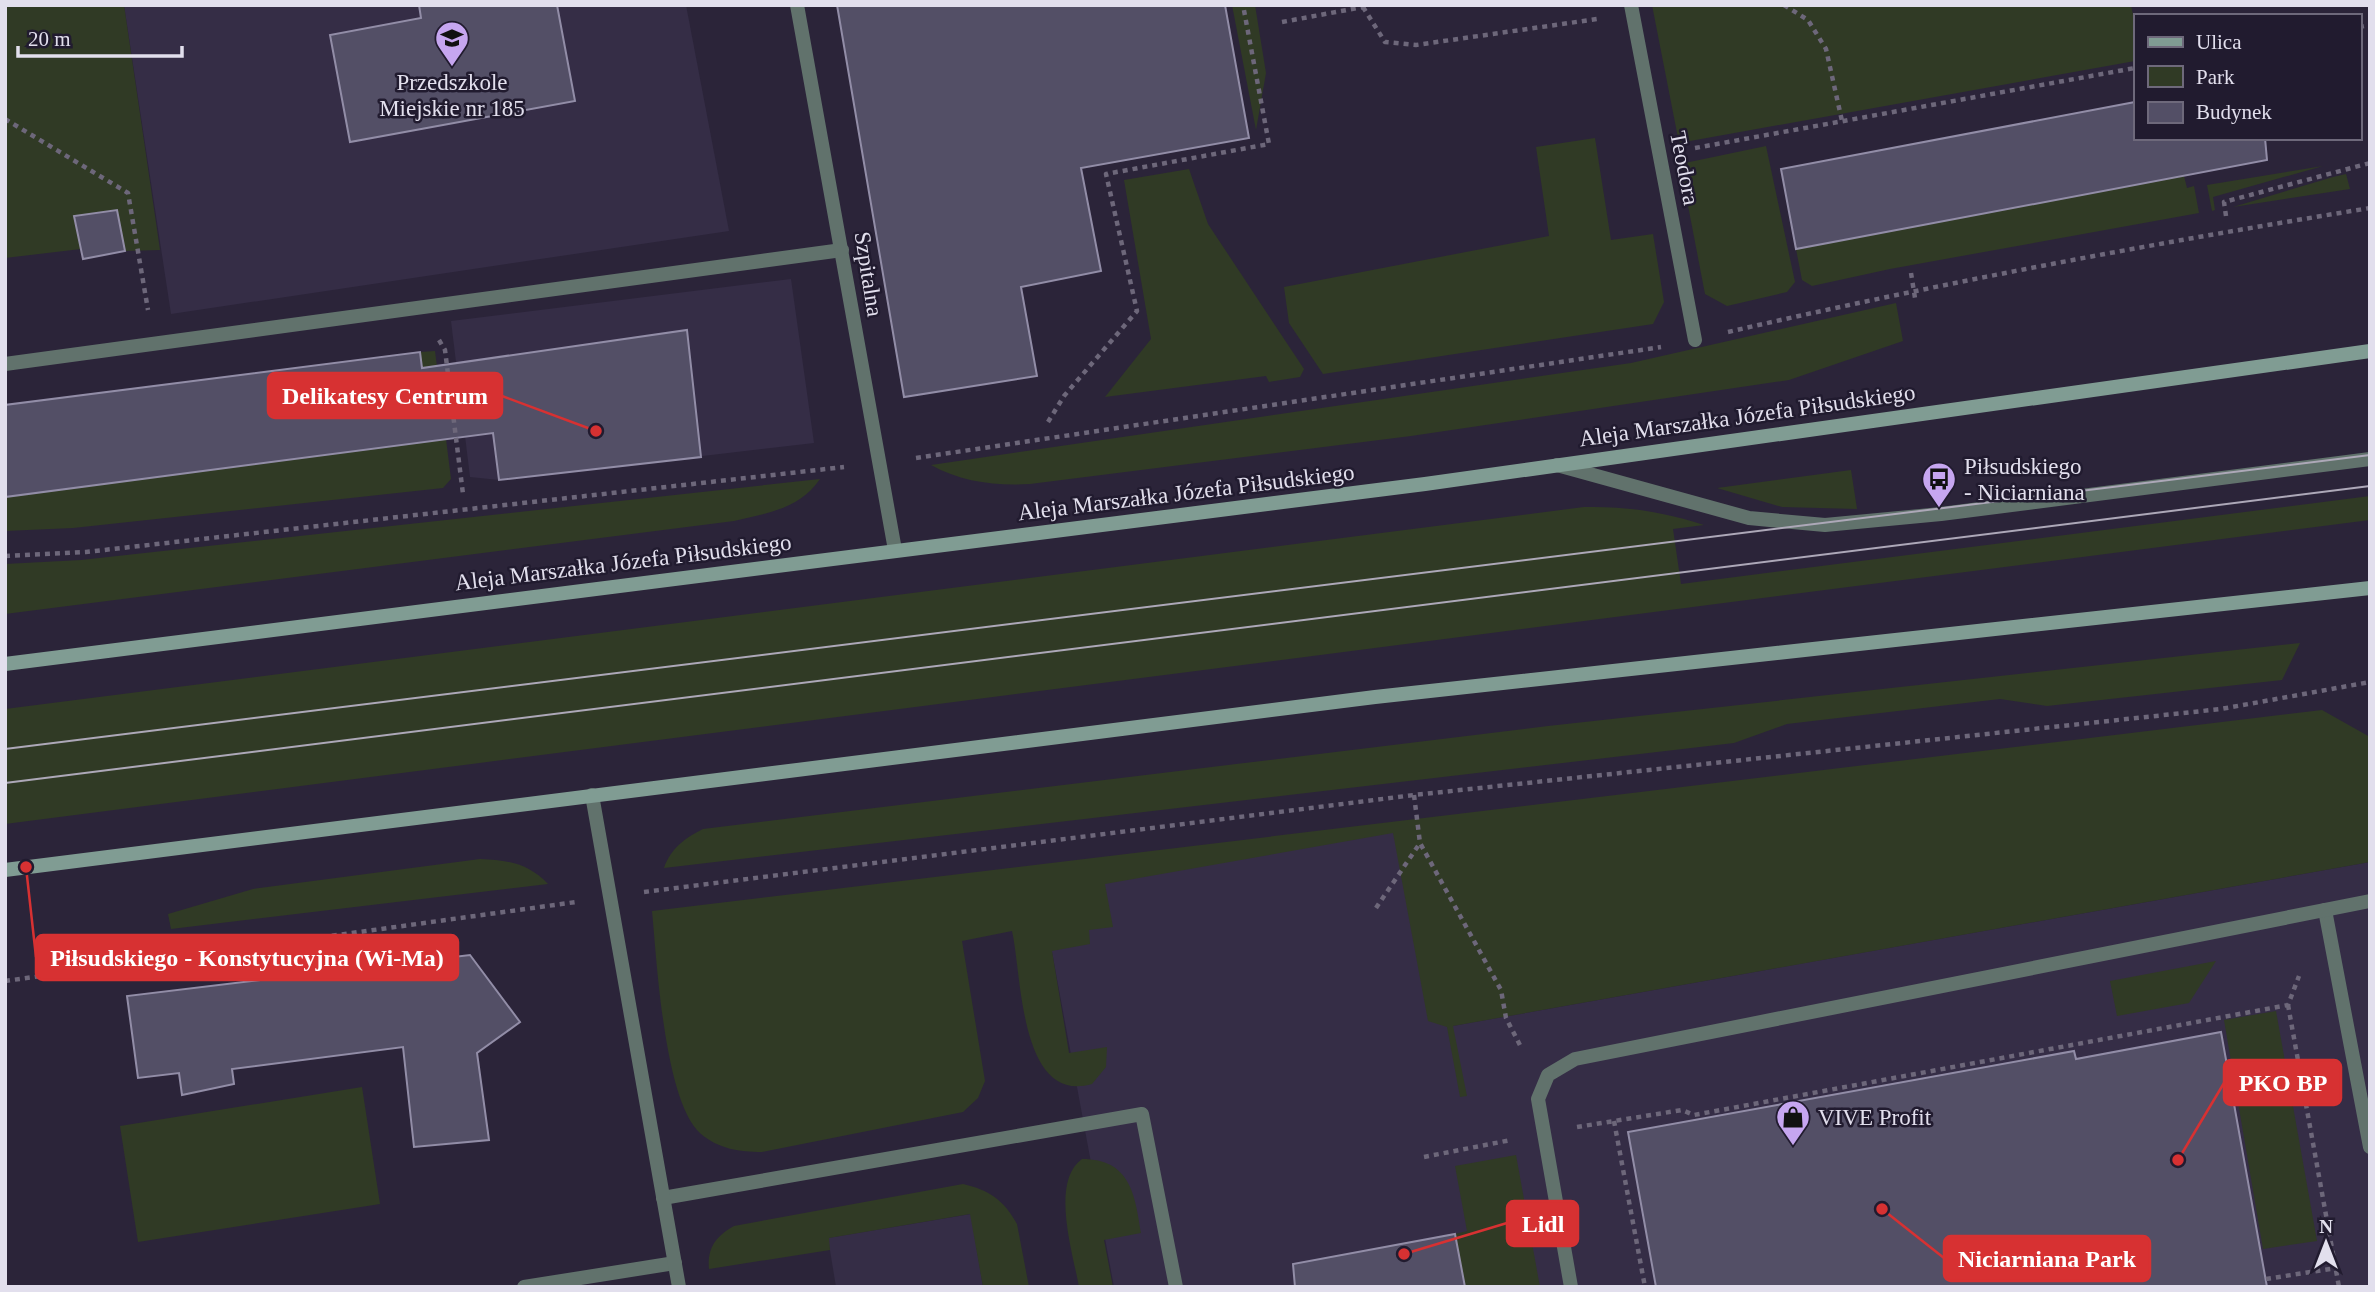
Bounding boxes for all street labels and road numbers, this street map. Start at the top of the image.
street label: Teodora [1665,129,1704,207]
street label: Szpitalna [849,230,888,318]
street label: Aleja Marszałka Józefa Piłsudskiego [1577,380,1917,451]
street label: Aleja Marszałka Józefa Piłsudskiego [1016,459,1356,526]
street label: Aleja Marszałka Józefa Piłsudskiego [453,529,793,596]

